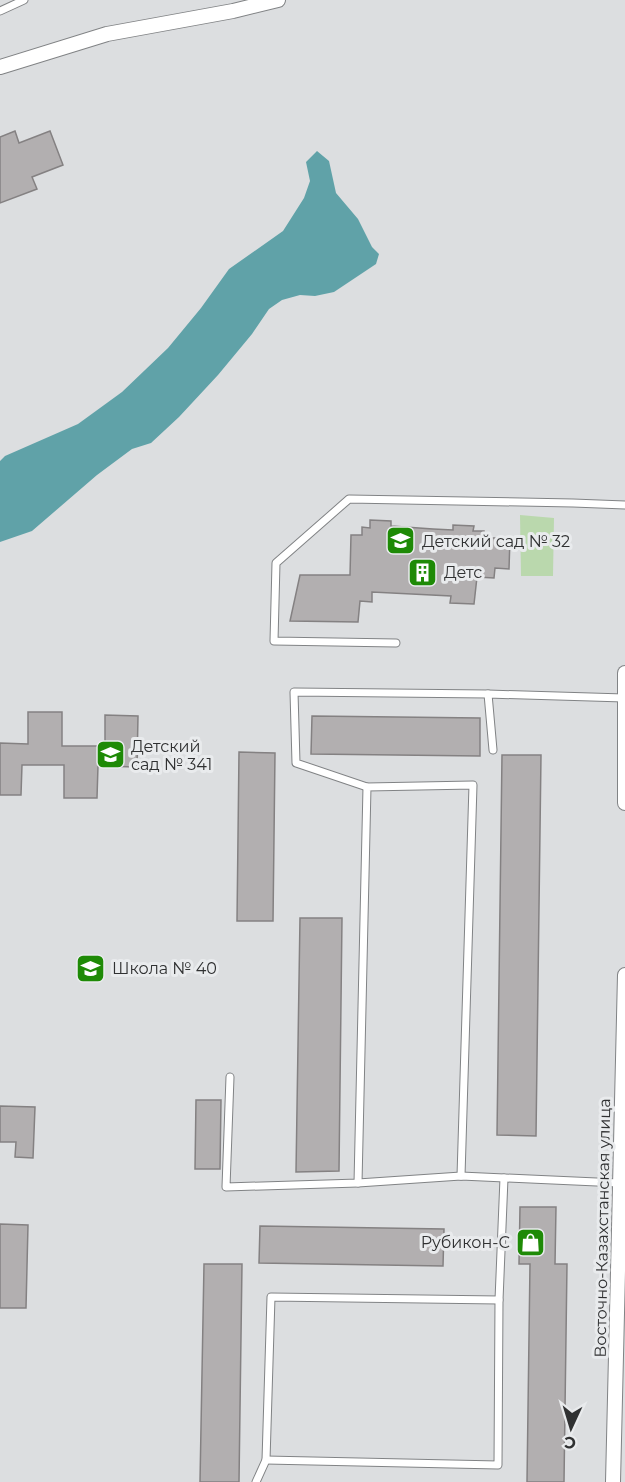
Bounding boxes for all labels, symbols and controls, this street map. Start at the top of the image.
school or university icon: Детский сад № 32 [385,525,417,557]
place label: Детский сад № 32 [422,532,570,551]
building icon: Детс [407,556,439,588]
place label: Детс [444,563,482,582]
place label: Детский сад № 341 [131,737,212,774]
school or university icon: Детский сад № 341 [94,739,126,771]
school or university icon: Школа № 40 [75,952,107,984]
place label: Школа № 40 [112,959,217,978]
street label: Восточно-Казахстанская улица [591,1098,614,1358]
shop icon: Рубикон-С [515,1226,547,1258]
place label: Рубикон-С [421,1233,510,1252]
north arrow [541,1398,601,1458]
text: С [563,1433,576,1452]

